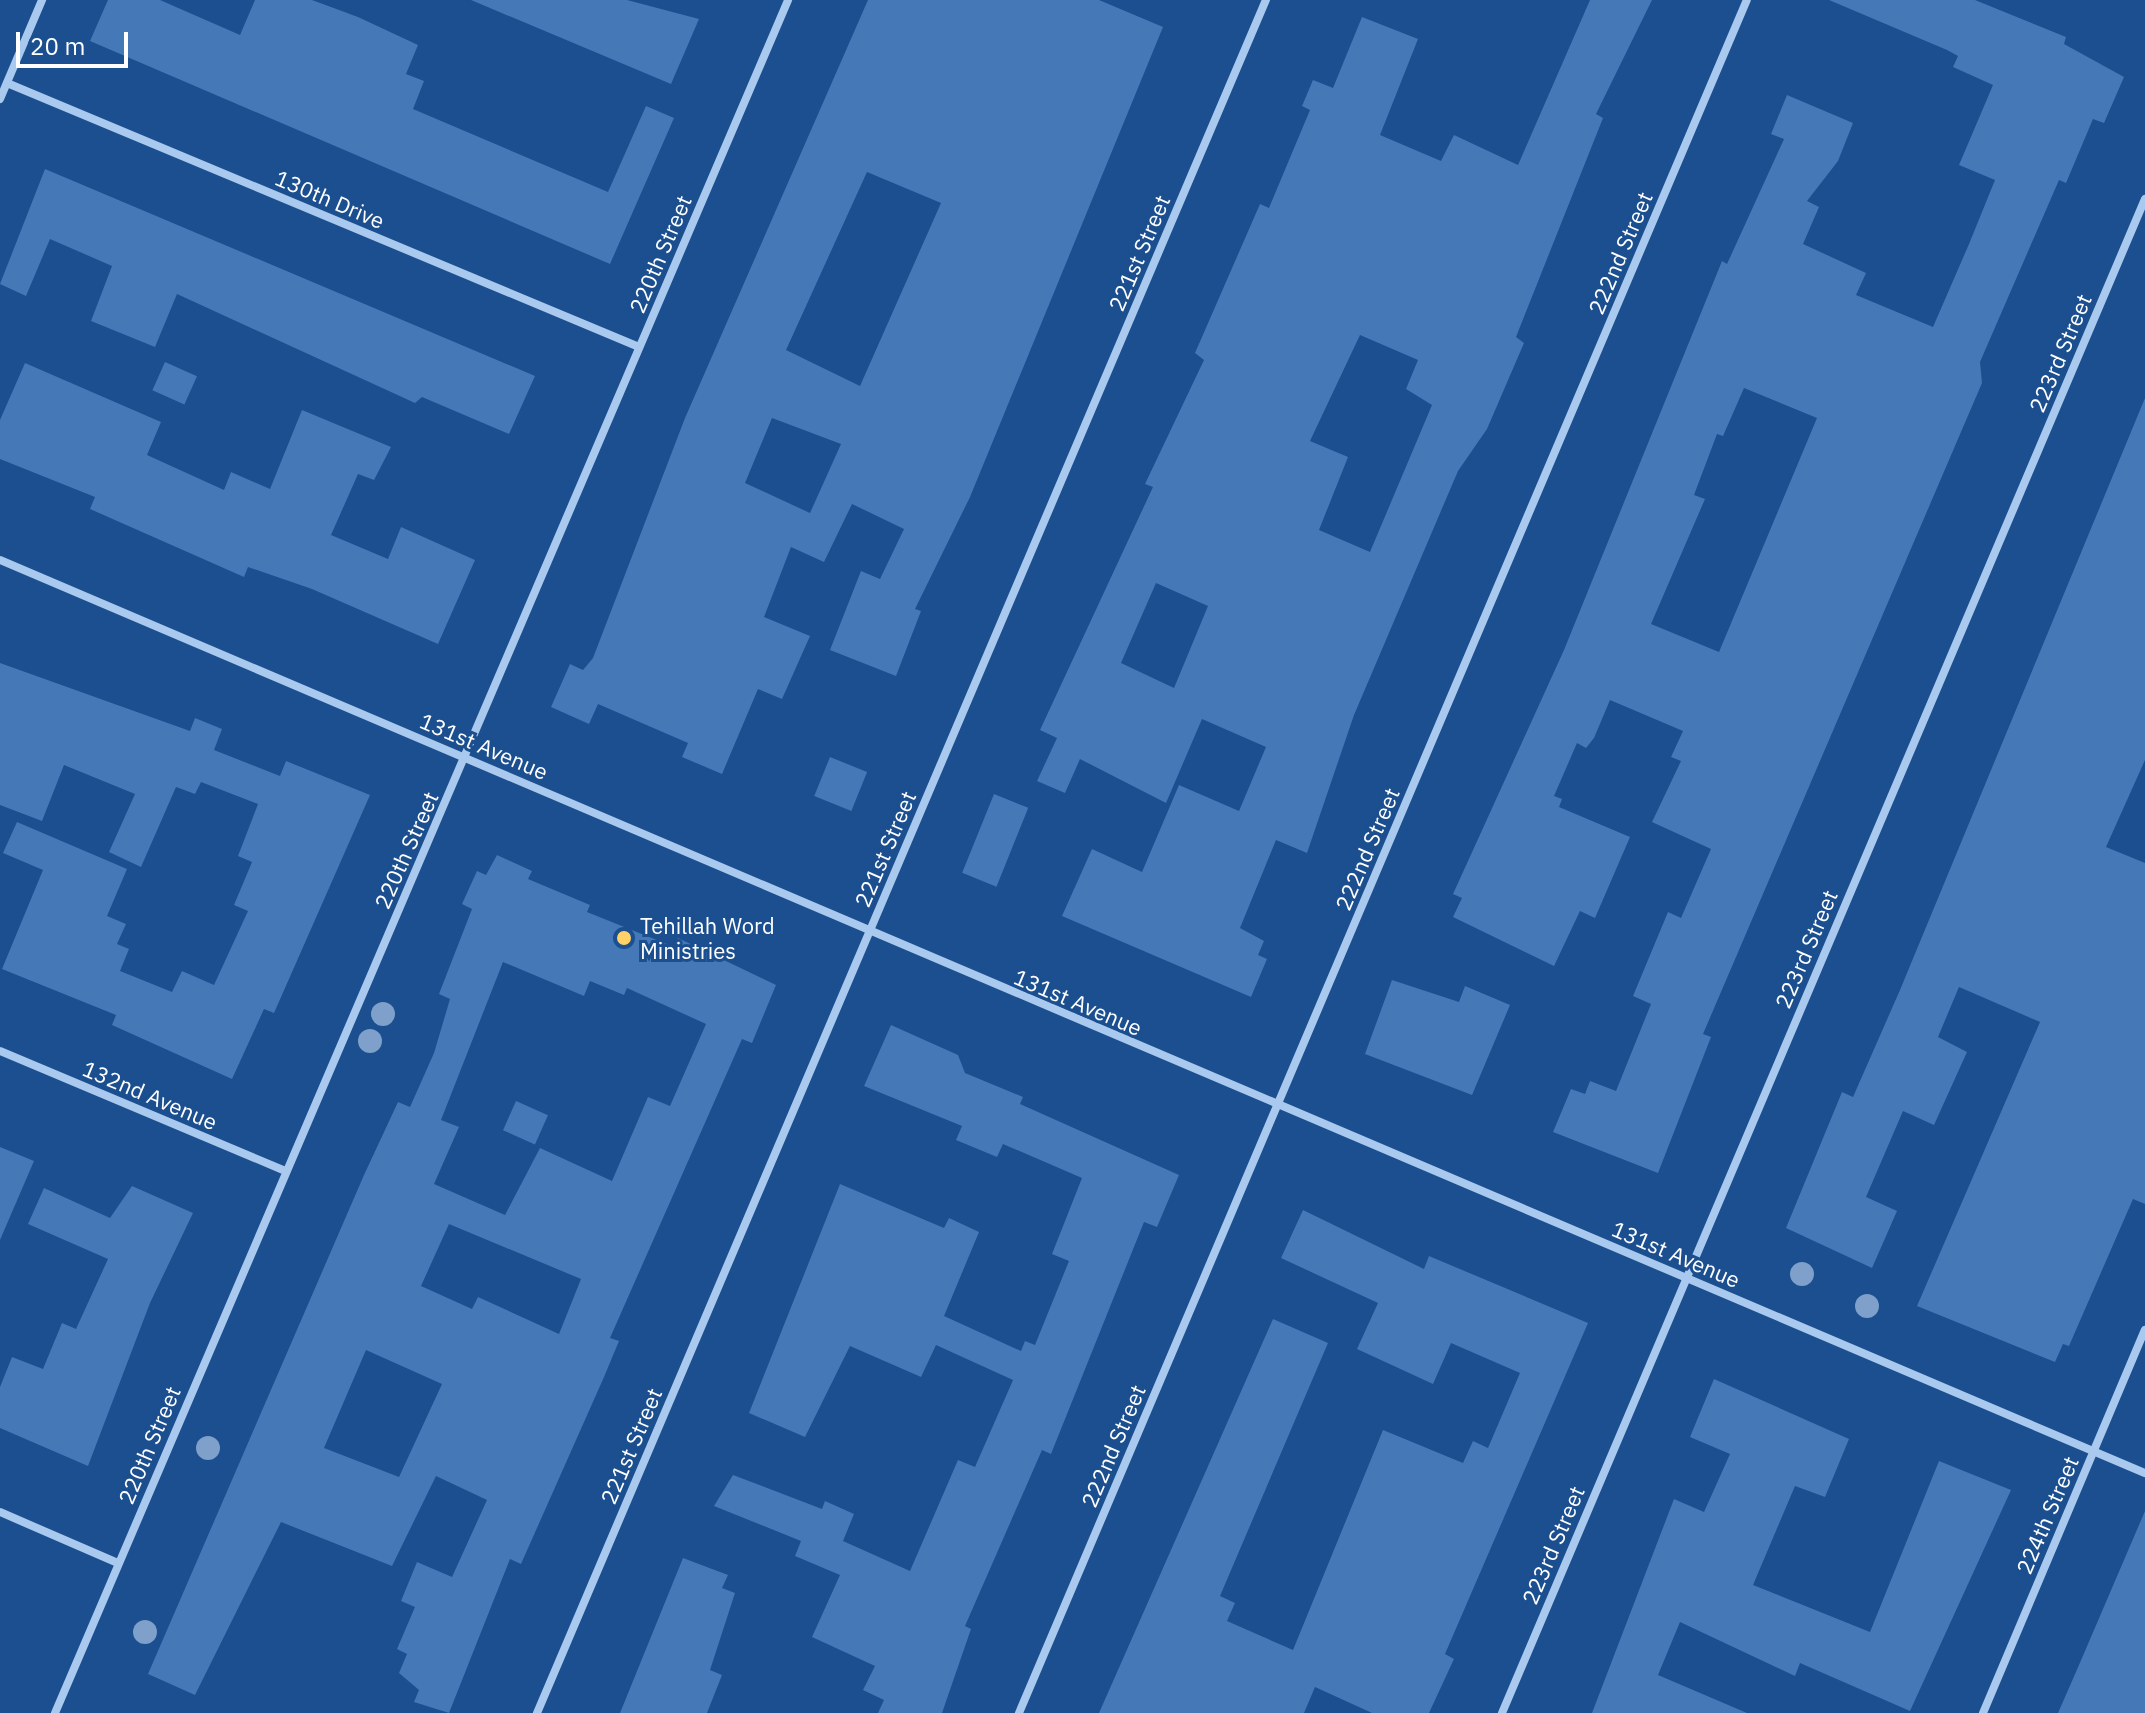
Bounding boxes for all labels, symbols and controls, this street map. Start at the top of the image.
scale bar [20,16,132,66]
text: 20 m [30,30,85,62]
street label: 130th Drive [271,164,389,234]
street label: 222nd Street [1582,188,1658,318]
street label: 220th Street [623,191,697,317]
street label: 221st Street [1103,191,1175,315]
street label: 223rd Street [2023,290,2097,416]
street label: 131st Avenue [416,707,552,785]
street label: 222nd Street [1329,784,1405,914]
street label: 220th Street [368,787,444,913]
street label: 221st Street [849,787,921,911]
street label: 223rd Street [1769,886,1843,1012]
place label: Tehillah Word Ministries [640,912,775,964]
marker: Tehillah Word Ministries [615,929,633,947]
street label: 131st Avenue [1010,963,1146,1041]
street label: 132nd Avenue [79,1055,221,1135]
street label: 131st Avenue [1608,1215,1744,1293]
street label: 222nd Street [1075,1381,1151,1511]
street label: 220th Street [112,1382,186,1508]
street label: 221st Street [595,1384,667,1508]
street label: 224th Street [2010,1452,2084,1578]
street label: 223rd Street [1516,1482,1590,1608]

